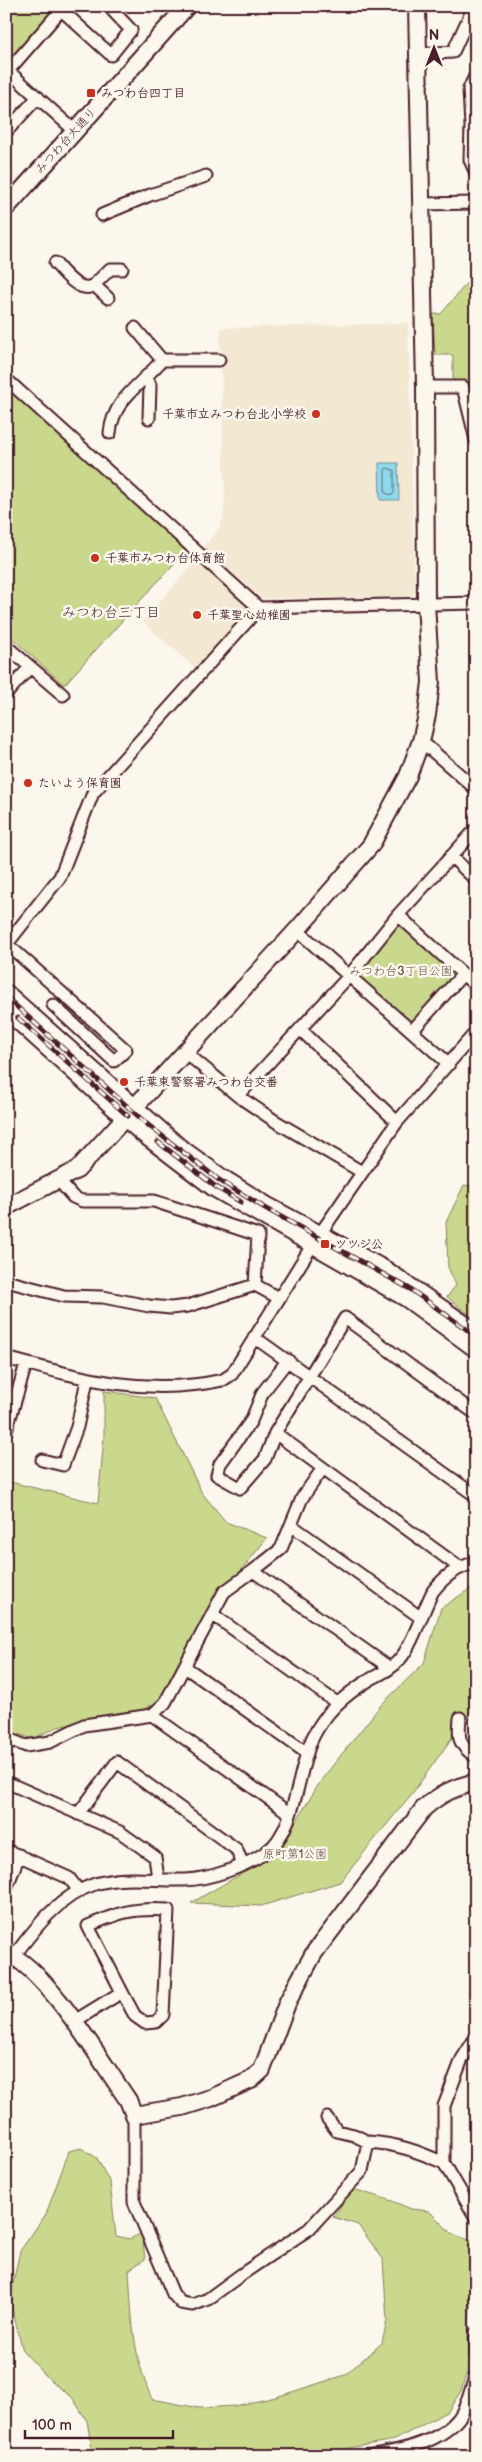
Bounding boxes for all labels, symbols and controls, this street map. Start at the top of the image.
north arrow [410,22,460,72]
text: N [429,27,439,44]
place label: みつわ台四丁目 [101,86,185,101]
marker: みつわ台四丁目 [85,87,97,99]
street label: みつわ台大通り [32,105,100,177]
place label: 千葉市立みつわ台北小学校 [162,407,306,422]
marker: 千葉市立みつわ台北小学校 [310,408,322,420]
place label: 千葉市みつわ台体育館 [105,551,225,566]
marker: 千葉市みつわ台体育館 [89,552,101,564]
district label: みつわ台三丁目 [62,604,160,621]
place label: 千葉聖心幼稚園 [207,608,291,623]
marker: 千葉聖心幼稚園 [191,609,203,621]
place label: たいよう保育園 [38,776,122,791]
marker: たいよう保育園 [22,777,34,789]
park label: みつわ台3丁目公園 [349,964,453,979]
place label: 千葉東警察署みつわ台交番 [134,1075,278,1090]
marker: 千葉東警察署みつわ台交番 [118,1076,130,1088]
place label: ツツジ公 [335,1237,383,1252]
marker: ツツジ公 [319,1238,331,1250]
park label: 原町第1公園 [263,1847,327,1862]
scale bar [25,2407,172,2439]
text: 100 m [32,2416,72,2435]

